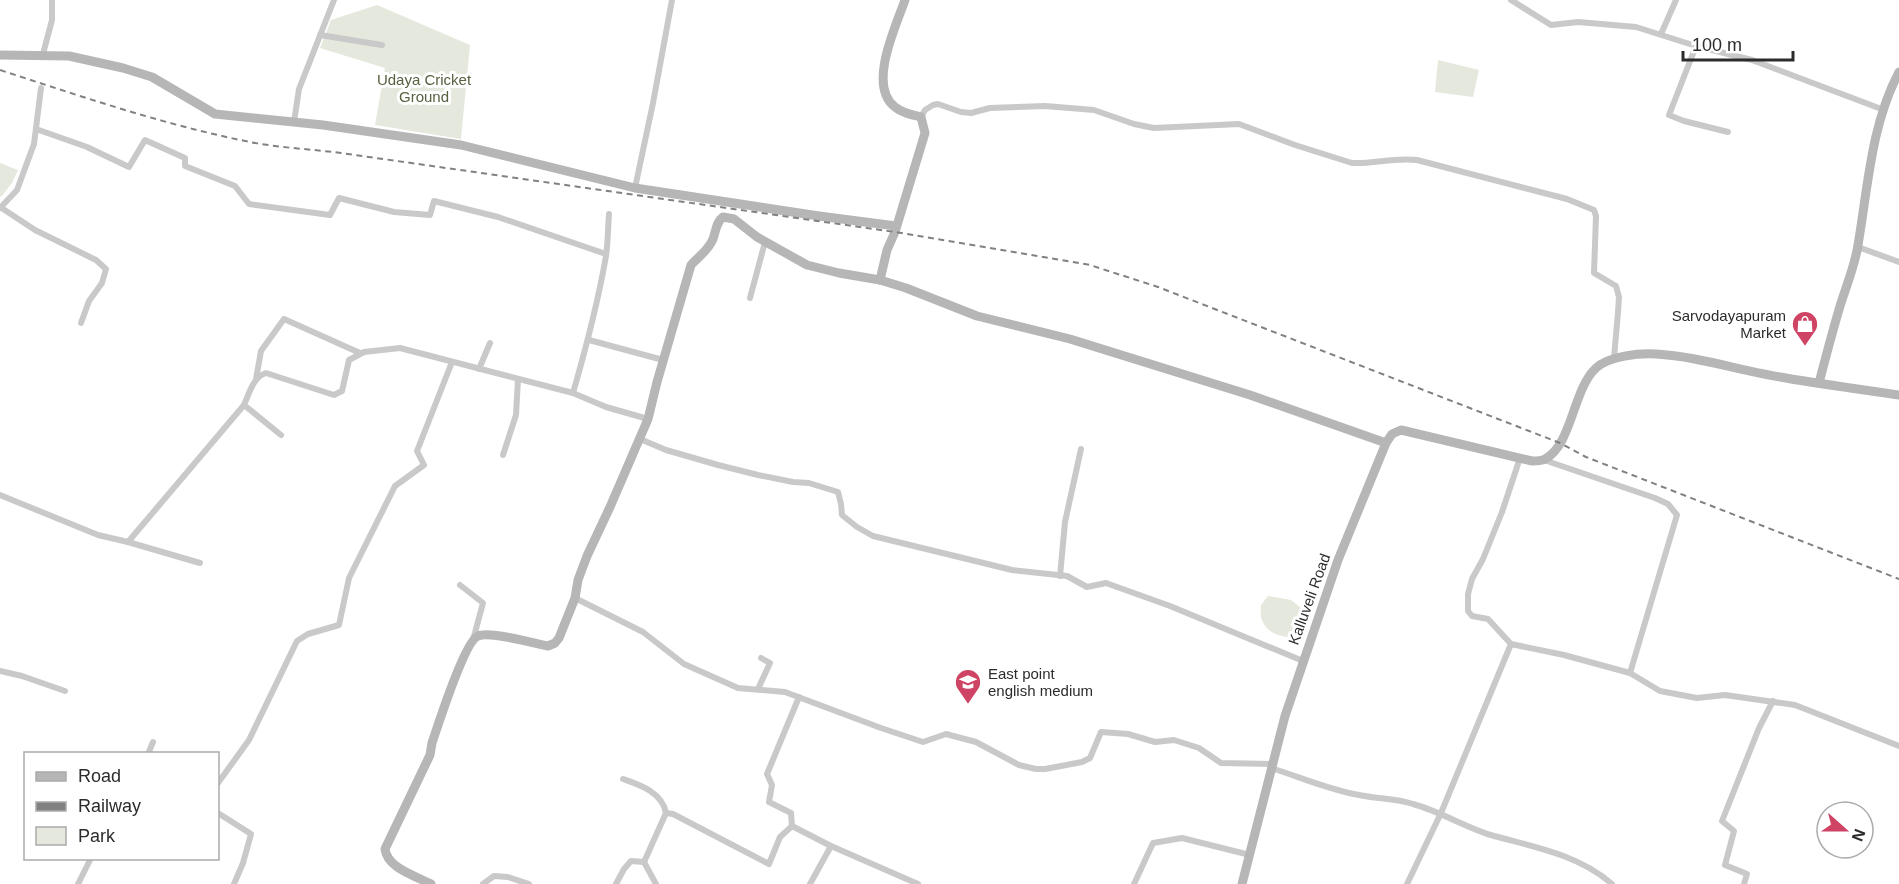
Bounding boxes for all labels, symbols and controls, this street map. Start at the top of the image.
scale bar [1683,24,1792,62]
text: 100 m [1692,35,1742,55]
park label: Udaya Cricket Ground [377,71,472,105]
place label: Sarvodayapuram Market [1672,307,1787,341]
shop icon: Sarvodayapuram Market [1790,309,1820,347]
street label: Kalluveli Road [1285,551,1333,647]
place label: East point english medium [988,665,1093,699]
school or university icon: East point english medium [953,667,983,705]
legend [24,752,219,860]
text: Road [78,766,121,786]
text: Railway [78,796,141,816]
north arrow [1815,800,1875,860]
text: Park [78,826,116,846]
text: N [1849,827,1869,844]

